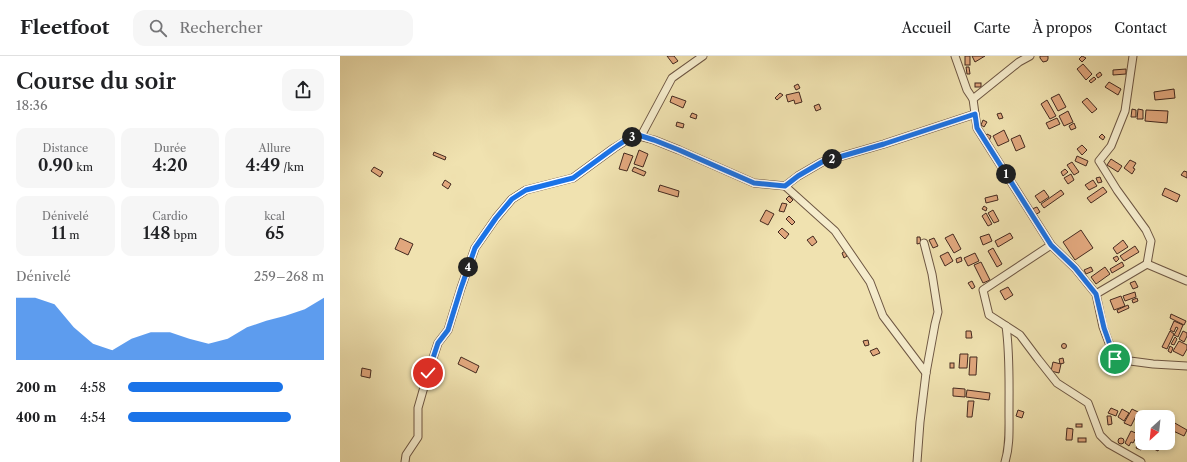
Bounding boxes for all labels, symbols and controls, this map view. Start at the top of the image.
search box [133,10,413,46]
text: Fleetfoot [20,16,109,39]
icon: search [147,17,169,39]
text: Rechercher [179,18,262,37]
text: Accueil [902,19,952,37]
text: Carte [974,19,1010,37]
text: À propos [1032,19,1092,37]
text: Contact [1114,19,1167,37]
text: Course du soir [16,68,176,95]
button: share [282,69,324,111]
text: 18:36 [16,97,48,113]
pin: 3 [622,127,642,147]
text: 3 [629,130,635,144]
text: Distance [43,141,88,155]
text: Durée [154,141,186,155]
text: Allure [259,141,291,155]
pin: 2 [822,149,842,169]
text: 2 [829,152,835,166]
text: 0.90 [38,155,73,175]
text: 4:20 [152,155,188,175]
text: 4:49 [245,155,280,175]
text: km [73,160,93,174]
text: /km [280,160,304,174]
pin: 1 [996,164,1016,184]
text: 1 [1004,167,1008,181]
text: Dénivelé [42,209,89,223]
text: Cardio [152,209,188,223]
text: kcal [264,209,285,223]
text: 11 [51,223,66,243]
text: 148 [143,223,171,243]
text: 65 [265,223,284,243]
text: m [66,228,79,242]
text: bpm [171,228,197,242]
pin: 4 [458,257,478,277]
text: 4 [465,260,471,274]
text: Dénivelé [16,268,71,284]
text: 259–268 m [254,268,324,284]
pin [1098,342,1132,376]
icon: arrive [1104,348,1126,370]
pin [411,356,445,390]
icon: check [417,362,439,384]
text: 200 m [16,379,56,395]
text: 4:58 [80,379,106,395]
text: 400 m [16,409,56,425]
text: 4:54 [80,409,106,425]
north arrow [1135,410,1175,450]
map controls [1135,410,1175,450]

